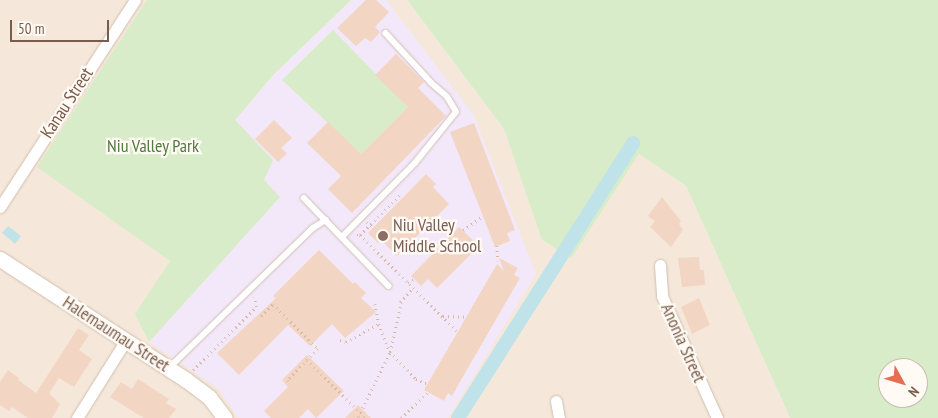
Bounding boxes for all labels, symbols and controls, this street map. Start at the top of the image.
scale bar [12,10,111,42]
text: 50 m [18,19,44,38]
street label: Kanau Street [36,64,98,142]
park label: Niu Valley Park [107,135,199,157]
place label: Niu Valley Middle School [393,215,481,258]
marker: Niu Valley Middle School [377,230,389,242]
street label: Halemaumau Street [59,291,173,377]
street label: Anonia Street [656,300,710,386]
north arrow [878,358,928,408]
text: N [905,383,923,400]

